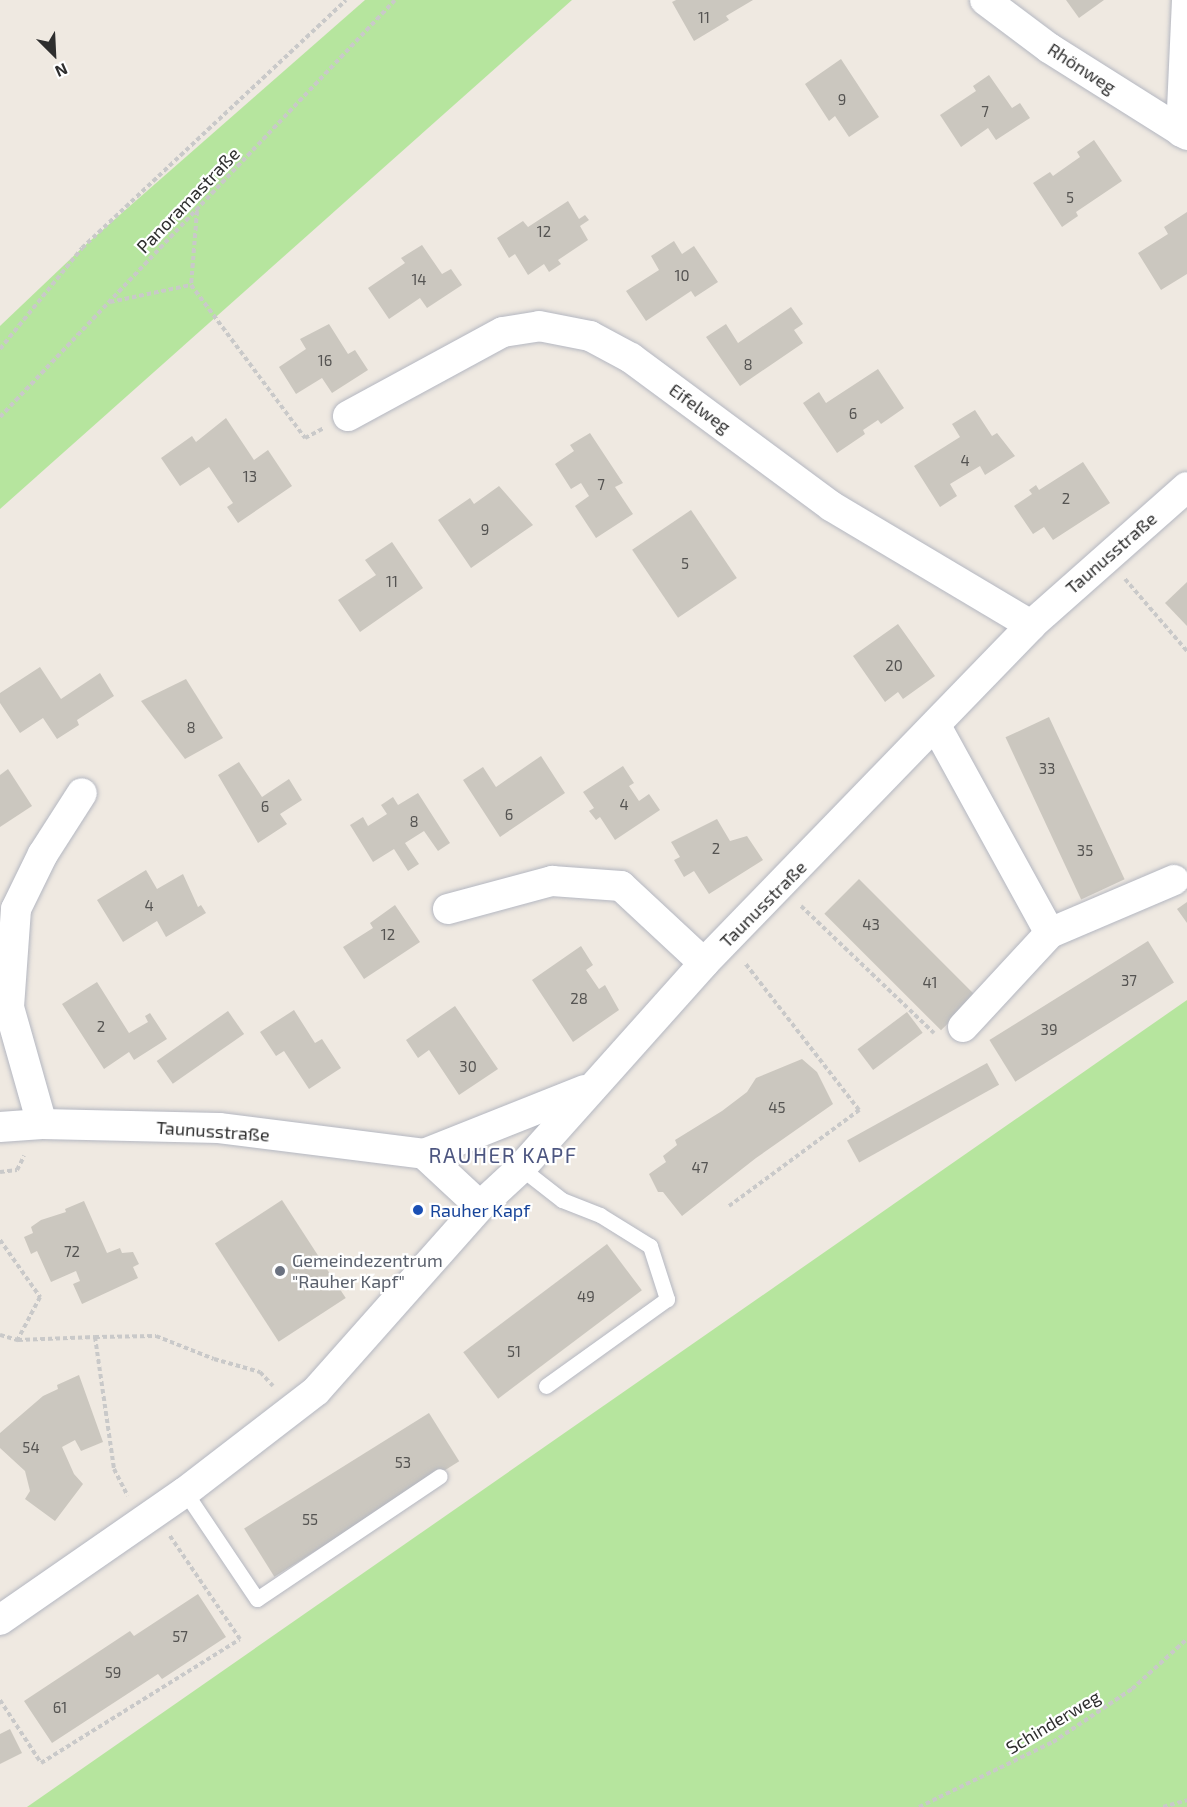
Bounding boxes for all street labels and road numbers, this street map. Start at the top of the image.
street label: Rhönweg [1044,38,1120,98]
street label: Panoramastraße [132,143,244,257]
street label: Eifelweg [665,379,735,437]
street label: Taunusstraße [1061,508,1161,598]
street label: Taunusstraße [715,856,811,952]
street label: Taunusstraße [156,1116,270,1146]
street label: Schinderweg [1002,1685,1104,1759]

